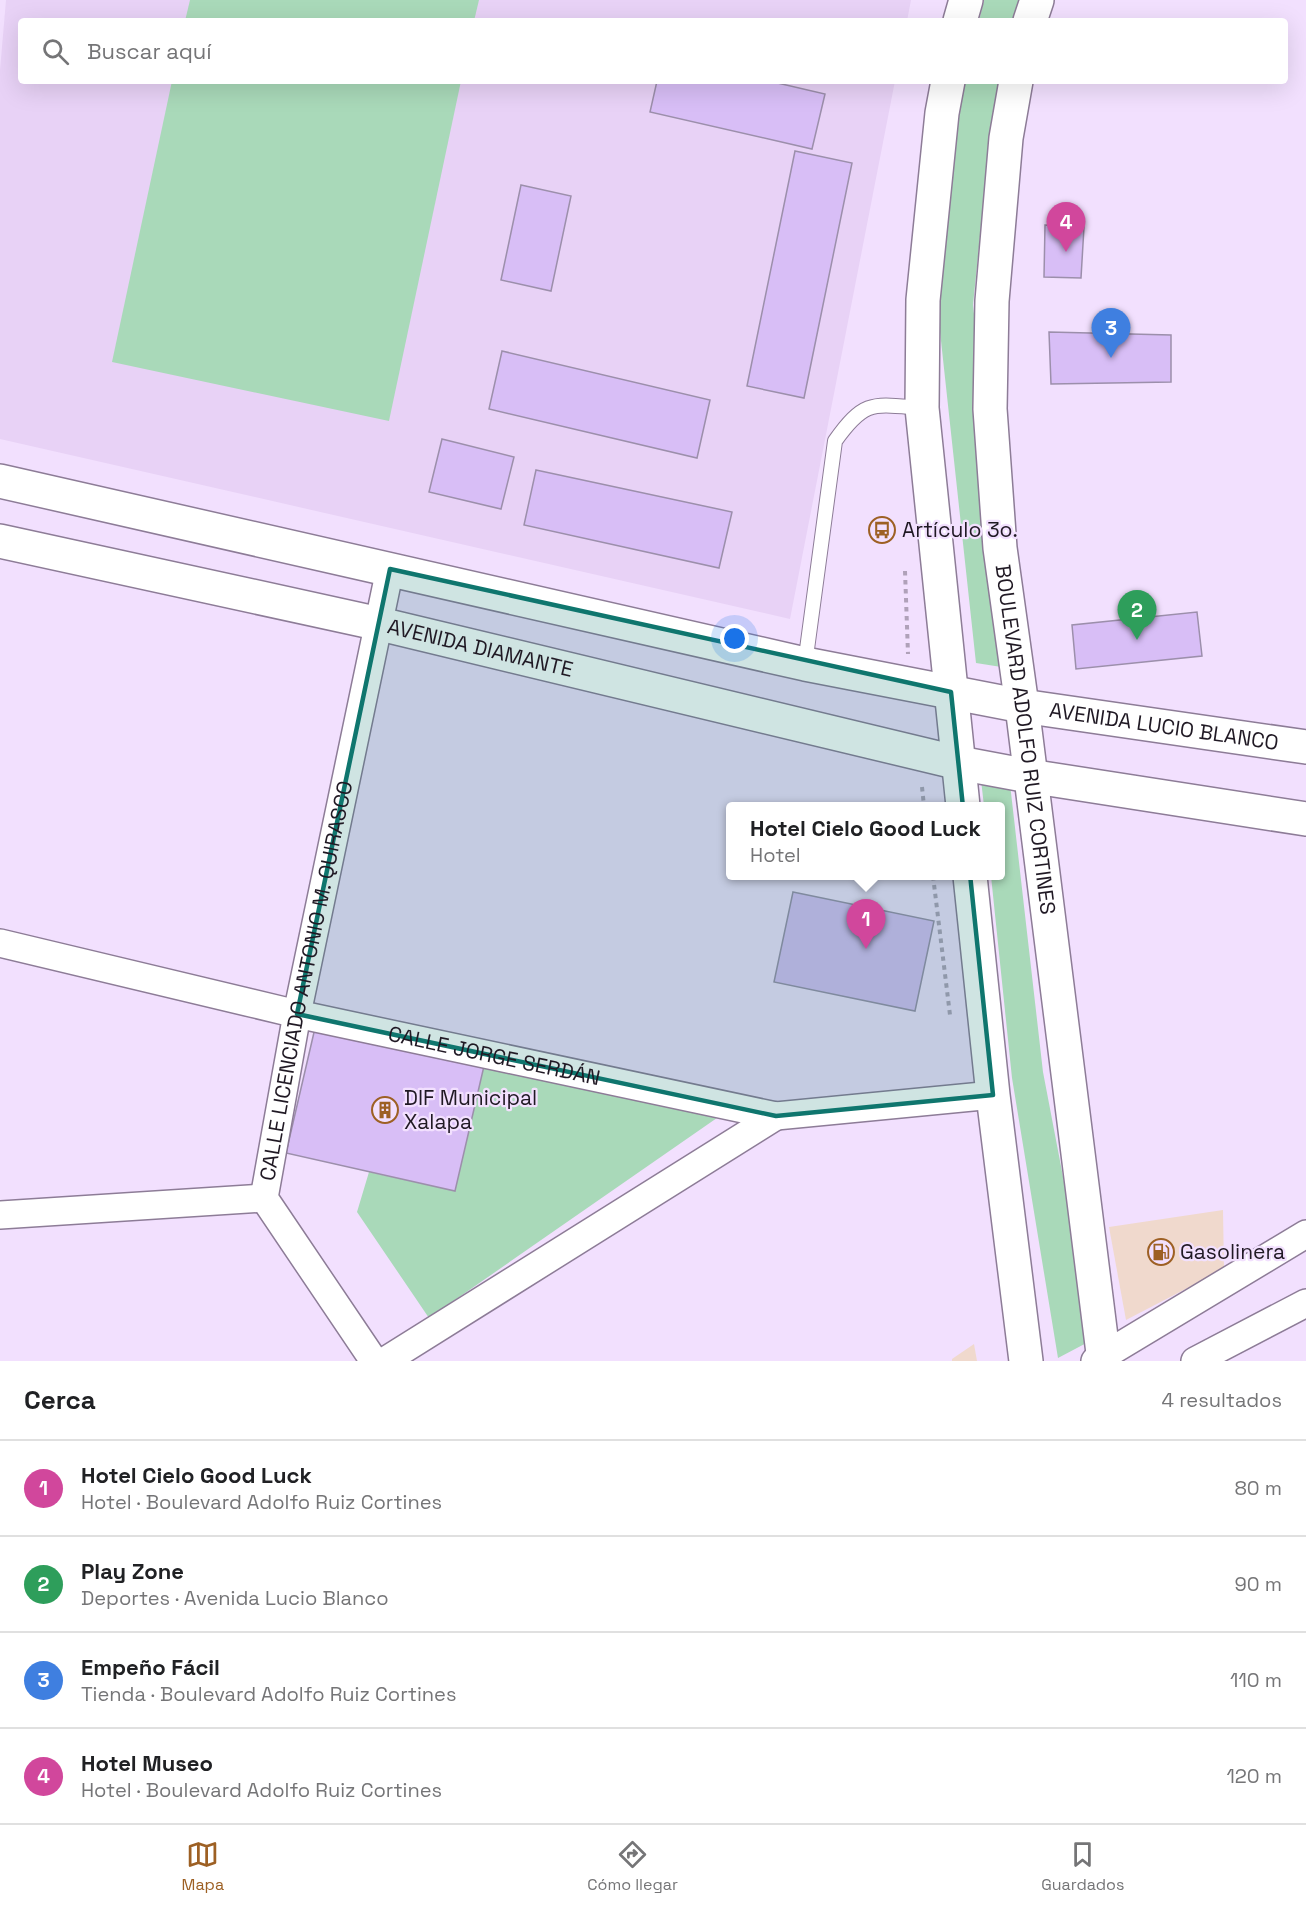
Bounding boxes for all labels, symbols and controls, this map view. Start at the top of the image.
search box [18,18,1288,84]
icon: search [39,35,72,68]
text: Buscar aquí [87,37,212,65]
pin: 4 [1046,202,1086,252]
pin: 3 [1092,308,1130,358]
bus stop icon: Artículo 3o. [867,515,897,545]
place label: Artículo 3o. [902,516,1018,543]
street label: BOULEVARD ADOLFO RUIZ CORTINES [989,563,1062,916]
pin: 2 [1118,590,1156,640]
street label: AVENIDA DIAMANTE [385,612,576,683]
your location [720,624,749,653]
street label: AVENIDA LUCIO BLANCO [1048,696,1281,756]
street label: CALLE LICENCIADO ANTONIO M. QUIRASCO [253,778,358,1183]
popup [726,802,1005,880]
text: Hotel Cielo Good Luck [750,814,981,842]
text: Hotel [750,842,801,868]
pin: 1 [846,900,886,949]
street label: CALLE JORGE SERDÁN [386,1020,603,1091]
place label: DIF Municipal Xalapa [404,1084,537,1135]
building icon: DIF Municipal Xalapa [370,1095,400,1125]
fuel station icon: Gasolinera [1146,1237,1176,1267]
place label: Gasolinera [1180,1238,1285,1265]
text: Cerca [24,1383,96,1417]
text: 4 resultados [1162,1387,1282,1413]
text: Hotel Cielo Good Luck [81,1461,312,1489]
text: 1 [39,1475,48,1501]
text: 80 m [1234,1475,1282,1501]
text: Hotel · Boulevard Adolfo Ruiz Cortines [81,1489,442,1515]
text: Play Zone [81,1557,184,1585]
text: 2 [38,1571,49,1597]
text: 90 m [1235,1571,1282,1597]
text: Deportes · Avenida Lucio Blanco [81,1585,389,1611]
text: Empeño Fácil [81,1653,220,1681]
text: 3 [37,1667,50,1693]
text: 110 m [1230,1667,1282,1693]
text: Tienda · Boulevard Adolfo Ruiz Cortines [81,1681,456,1707]
text: Hotel Museo [81,1749,213,1777]
text: 4 [37,1763,50,1789]
text: 120 m [1226,1763,1282,1789]
text: Hotel · Boulevard Adolfo Ruiz Cortines [81,1777,442,1803]
tab: Mapa [182,1838,224,1895]
tab: Cómo llegar [587,1838,678,1895]
tab: Guardados [1041,1838,1124,1895]

